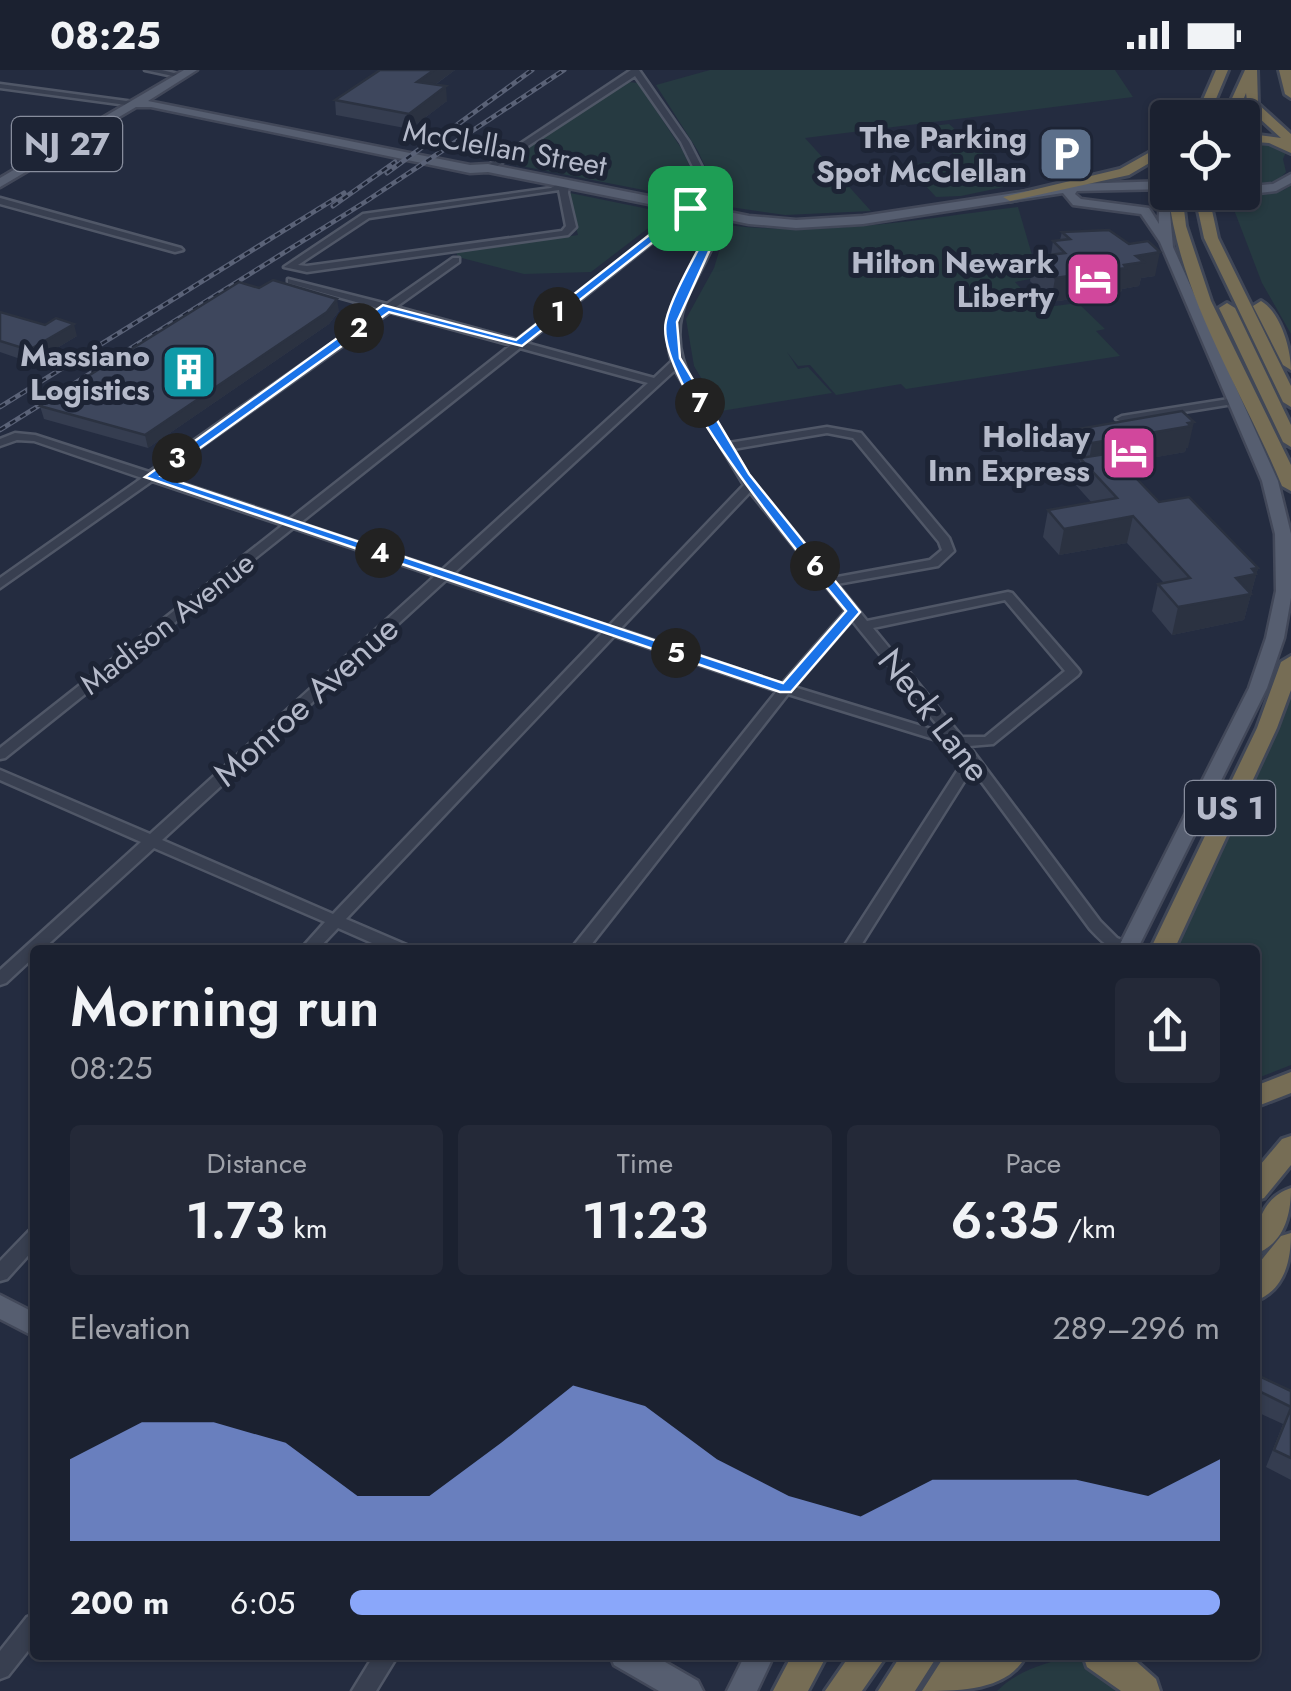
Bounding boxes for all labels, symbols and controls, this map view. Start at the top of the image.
text: 08:25 [50,8,161,63]
map controls [1150,100,1260,210]
button: locate [1150,100,1260,210]
street label: McClellan Street [400,109,611,187]
place label: The Parking Spot McClellan [816,116,1027,193]
road number: NJ 27 [12,117,122,171]
parking icon: The Parking Spot McClellan [1036,124,1096,184]
pin [648,166,733,251]
icon: arrive [663,181,718,236]
place label: Hilton Newark Liberty [851,241,1055,318]
hotel icon: Hilton Newark Liberty [1063,249,1123,309]
pin: 1 [533,287,583,337]
text: 1 [551,291,565,332]
pin: 2 [334,303,384,353]
text: 2 [350,307,368,348]
place label: Massiano Logistics [20,334,150,411]
building icon: Massiano Logistics [159,342,219,402]
pin: 7 [675,378,725,428]
text: 7 [692,382,708,423]
place label: Holiday Inn Express [928,415,1090,492]
hotel icon: Holiday Inn Express [1099,423,1159,483]
pin: 3 [152,433,202,483]
text: 3 [168,437,186,478]
pin: 4 [355,528,405,578]
text: 4 [370,532,390,573]
street label: Madison Avenue [71,541,263,705]
pin: 6 [790,541,840,591]
text: 6 [806,545,824,586]
street label: Monroe Avenue [202,604,410,798]
pin: 5 [651,628,701,678]
text: 5 [667,632,685,673]
street label: Neck Lane [866,638,1002,792]
road number: US 1 [1185,781,1275,835]
text: Morning run [70,967,380,1047]
button: share [1115,978,1220,1083]
text: 08:25 [70,1045,153,1091]
text: Distance [207,1143,307,1184]
text: Time [617,1143,673,1184]
text: Pace [1005,1143,1061,1184]
text: 1.73 [186,1184,285,1257]
text: 11:23 [582,1184,708,1257]
text: 6:35 [951,1184,1059,1257]
text: km [285,1208,328,1249]
text: /km [1059,1208,1116,1249]
text: Elevation [70,1305,191,1351]
text: 289–296 m [1053,1305,1220,1351]
text: 200 m [70,1580,169,1626]
text: 6:05 [230,1580,295,1626]

